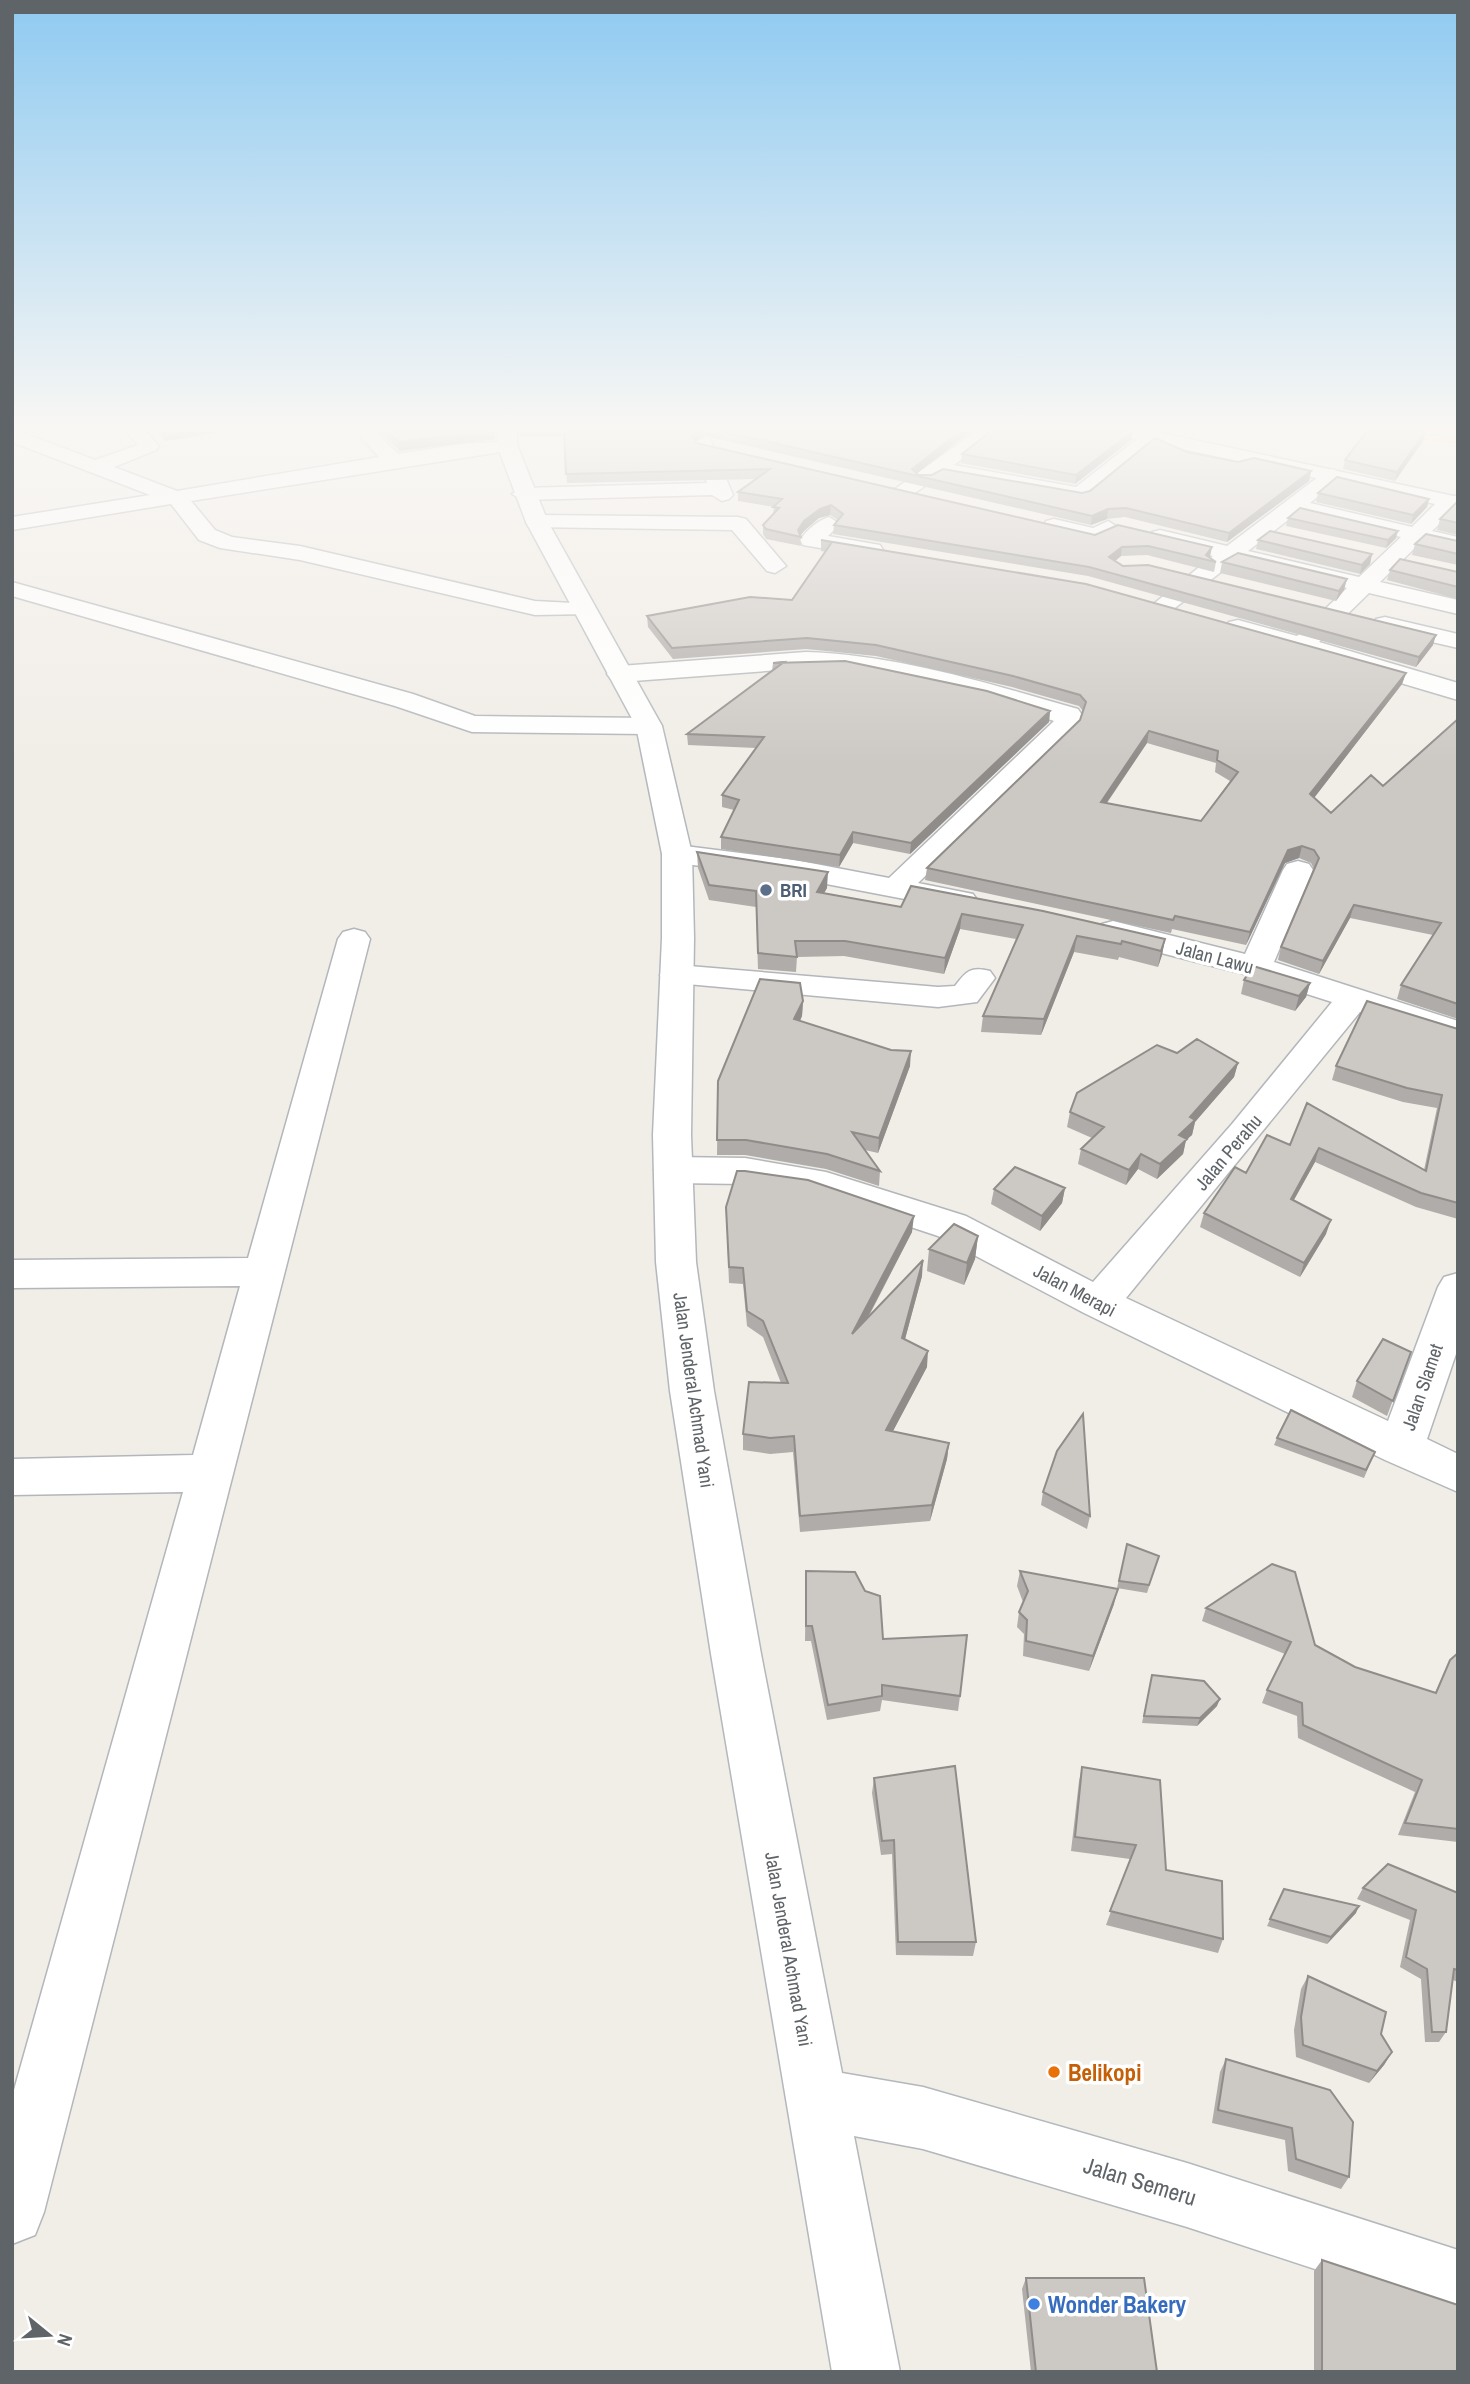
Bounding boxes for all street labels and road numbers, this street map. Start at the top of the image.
street label: Jalan Lawu [1174,934,1256,980]
street label: Jalan Perahu [1189,1108,1267,1196]
street label: Jalan Merapi [1029,1257,1121,1323]
street label: Jalan Jenderal Achmad Yani [667,1291,721,1489]
street label: Jalan Slamet [1395,1340,1449,1434]
street label: Jalan Jenderal Achmad Yani [759,1850,819,2048]
street label: Jalan Semeru [1080,2149,1200,2213]

